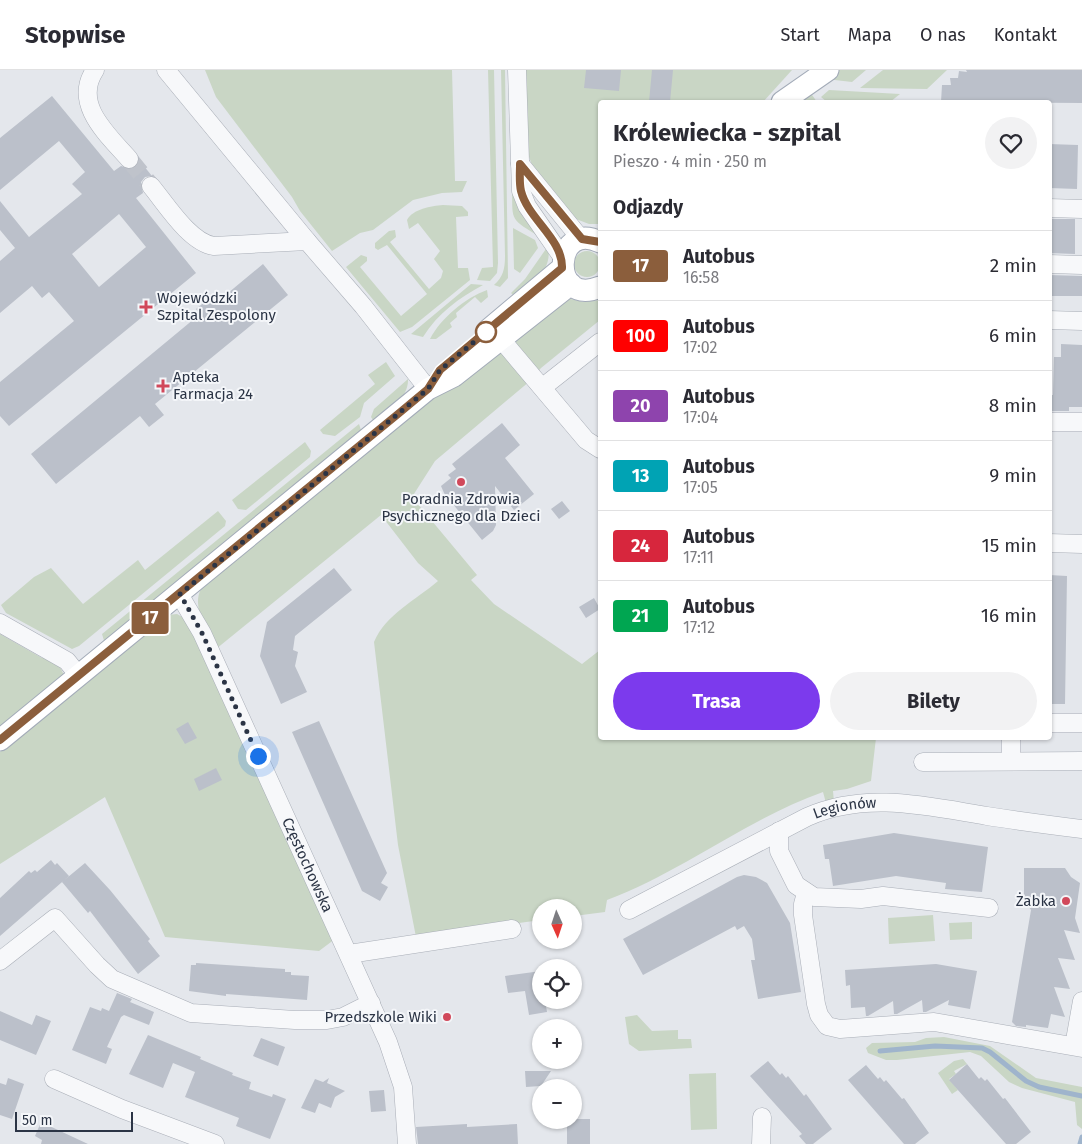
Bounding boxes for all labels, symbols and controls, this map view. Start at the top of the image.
text: Stopwise [25,21,126,49]
text: Start [780,24,820,46]
text: Mapa [848,24,892,46]
text: O nas [920,24,966,46]
text: Kontakt [994,24,1057,46]
button: heart [985,117,1037,169]
text: Królewiecka - szpital [613,119,841,147]
text: Pieszo · 4 min · 250 m [613,152,767,171]
text: Odjazdy [613,196,683,219]
text: Autobus [683,245,755,268]
text: 2 min [990,254,1037,277]
text: 17 [632,255,649,277]
text: 16:58 [683,268,719,287]
place label: Wojewódzki Szpital Zespolony [157,289,277,324]
marker: Wojewódzki Szpital Zespolony [139,300,153,314]
text: Autobus [683,315,755,338]
unlabelled marker [475,321,497,343]
text: 6 min [989,324,1037,347]
text: 100 [626,325,655,347]
text: 17:02 [683,338,718,357]
place label: Apteka Farmacja 24 [173,368,253,403]
marker: Apteka Farmacja 24 [157,380,169,392]
text: Autobus [683,385,755,408]
text: 8 min [989,394,1037,417]
text: 20 [631,395,650,417]
text: 17:04 [683,408,718,427]
text: Autobus [683,455,755,478]
text: 9 min [989,464,1037,487]
text: 13 [632,465,649,487]
marker: Poradnia Zdrowia Psychicznego dla Dzieci [455,476,467,488]
text: 17:05 [683,478,718,497]
place label: Poradnia Zdrowia Psychicznego dla Dzieci [382,490,540,525]
text: Autobus [683,525,755,548]
text: 15 min [981,534,1037,557]
text: 24 [631,535,650,557]
text: 17:11 [683,548,714,567]
text: Autobus [683,595,755,618]
line badge: 17 [128,602,172,634]
text: 16 min [981,604,1037,627]
text: 21 [632,605,649,627]
text: 17 [142,607,158,629]
text: 17:12 [683,618,715,637]
button: Trasa [613,672,820,730]
button: Bilety [830,672,1037,730]
your location [246,744,271,769]
street label: Legionów [810,793,877,823]
street label: Częstochowska [278,815,337,915]
place label: Żabka [1016,892,1056,910]
marker: Żabka [1060,895,1072,907]
north arrow [532,899,582,949]
map controls [532,899,582,1129]
button: locate [532,959,582,1009]
place label: Przedszkole Wiki [324,1008,437,1026]
marker: Przedszkole Wiki [441,1011,453,1023]
button: + [532,1019,582,1069]
button: − [532,1079,582,1129]
scale bar [15,1109,132,1132]
text: 50 m [22,1112,53,1129]

